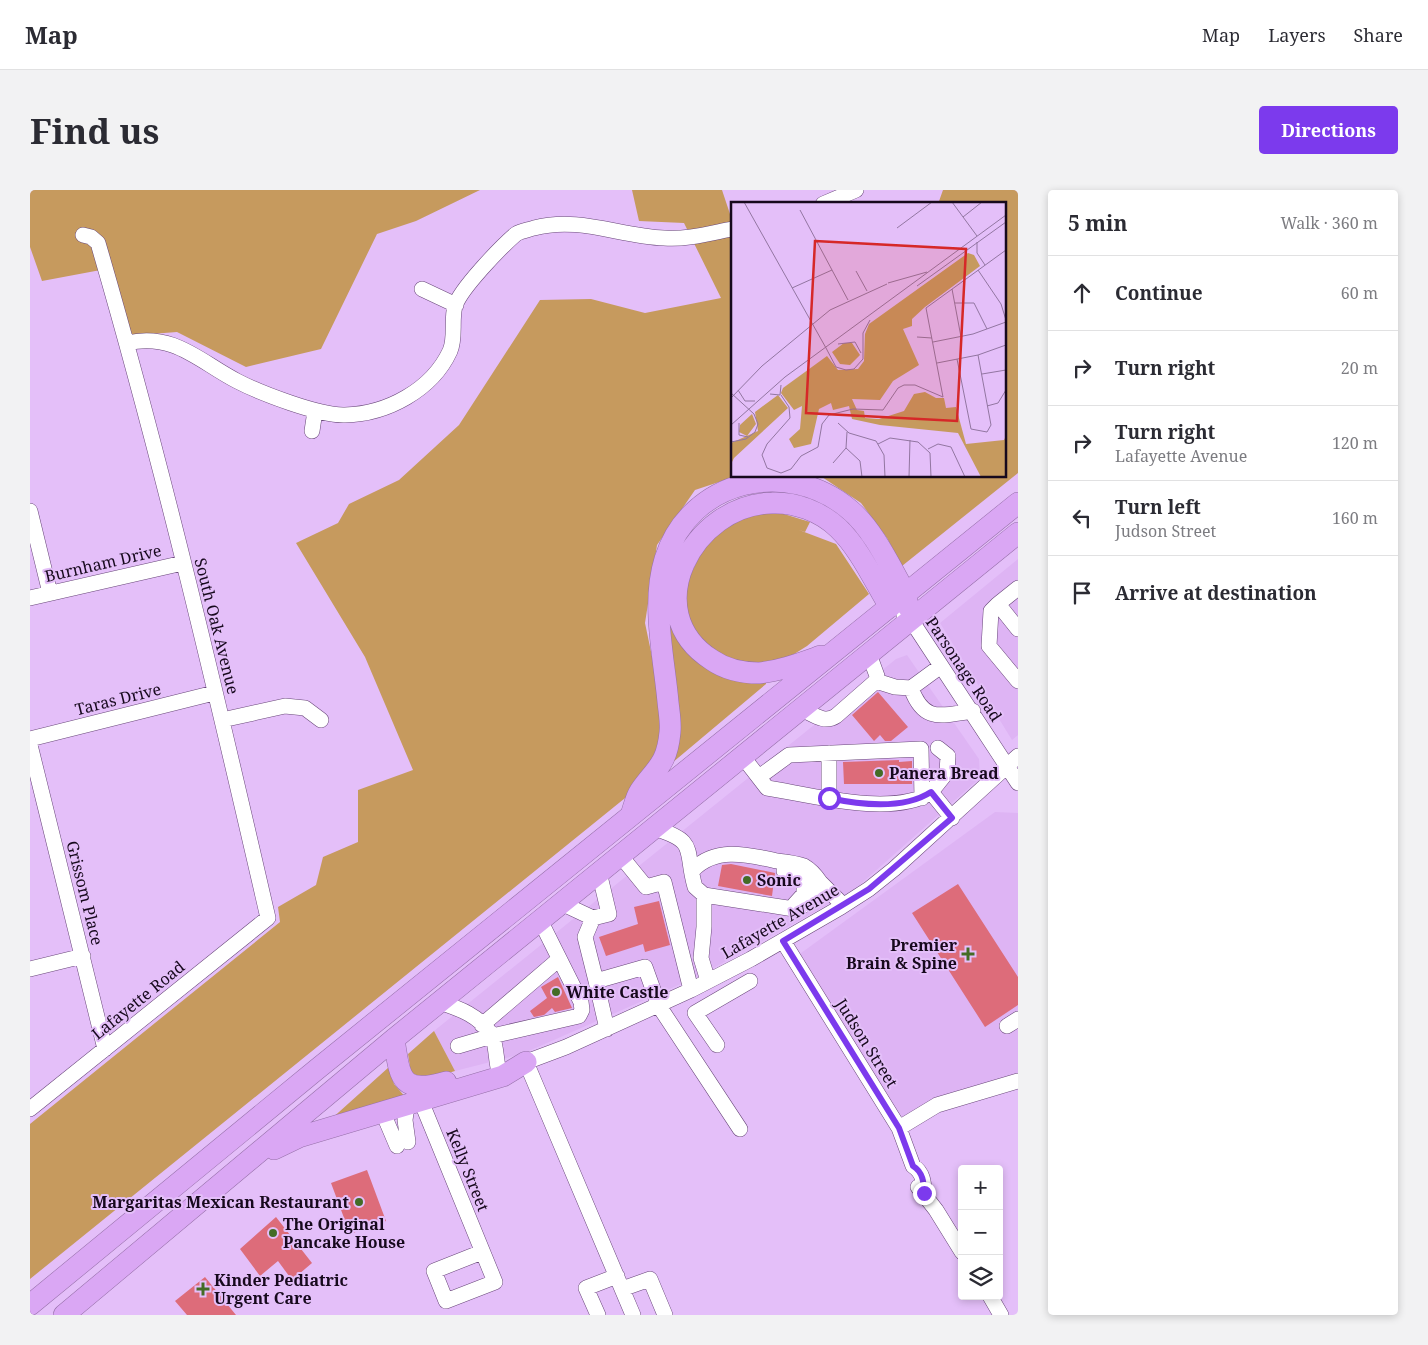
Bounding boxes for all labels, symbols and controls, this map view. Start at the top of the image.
text: Map [25,18,78,51]
text: Map [1202,23,1240,47]
text: Layers [1268,23,1326,47]
text: Share [1354,23,1403,47]
button: Directions [1259,106,1398,154]
text: Find us [30,107,159,154]
inset map [731,202,1006,478]
text: 5 min [1068,209,1127,237]
text: Walk · 360 m [1281,212,1378,234]
icon: ahead [1068,279,1096,307]
text: Continue [1115,280,1203,306]
text: 60 m [1341,282,1378,304]
icon: right [1068,354,1096,382]
text: Turn right [1115,355,1215,381]
text: 20 m [1341,357,1378,379]
text: Turn right [1115,419,1215,445]
icon: right [1068,429,1096,457]
text: 120 m [1332,432,1378,454]
text: Lafayette Avenue [1115,445,1247,467]
text: Turn left [1115,494,1201,520]
icon: left [1068,504,1096,532]
text: 160 m [1332,507,1378,529]
text: Judson Street [1115,520,1216,542]
street label: Burnham Drive [43,539,163,587]
street label: South Oak Avenue [189,556,245,696]
icon: arrive [1068,579,1096,607]
text: Arrive at destination [1115,580,1317,606]
street label: Parsonage Road [921,612,1007,726]
street label: Taras Drive [73,678,163,720]
place label: Panera Bread [889,762,999,784]
marker: Panera Bread [873,767,885,779]
route start [818,787,841,810]
street label: Grissom Place [61,838,109,948]
place label: Sonic [757,869,801,891]
marker: Sonic [741,874,753,886]
street label: Lafayette Avenue [717,878,843,964]
place label: Premier Brain & Spine [846,934,958,974]
marker: Premier Brain & Spine [961,947,975,961]
street label: Lafayette Road [87,956,189,1044]
place label: White Castle [566,981,668,1003]
marker: White Castle [550,986,562,998]
street label: Judson Street [830,993,903,1092]
street label: Kelly Street [441,1125,495,1215]
map controls [958,1165,1003,1300]
button: + [958,1165,1003,1210]
route end [913,1182,936,1205]
place label: Margaritas Mexican Restaurant [92,1191,350,1213]
marker: Margaritas Mexican Restaurant [353,1196,365,1208]
button: − [958,1210,1003,1255]
place label: The Original Pancake House [283,1213,405,1253]
marker: The Original Pancake House [267,1227,279,1239]
button: layers [958,1255,1003,1300]
place label: Kinder Pediatric Urgent Care [214,1269,348,1309]
marker: Kinder Pediatric Urgent Care [196,1282,210,1296]

